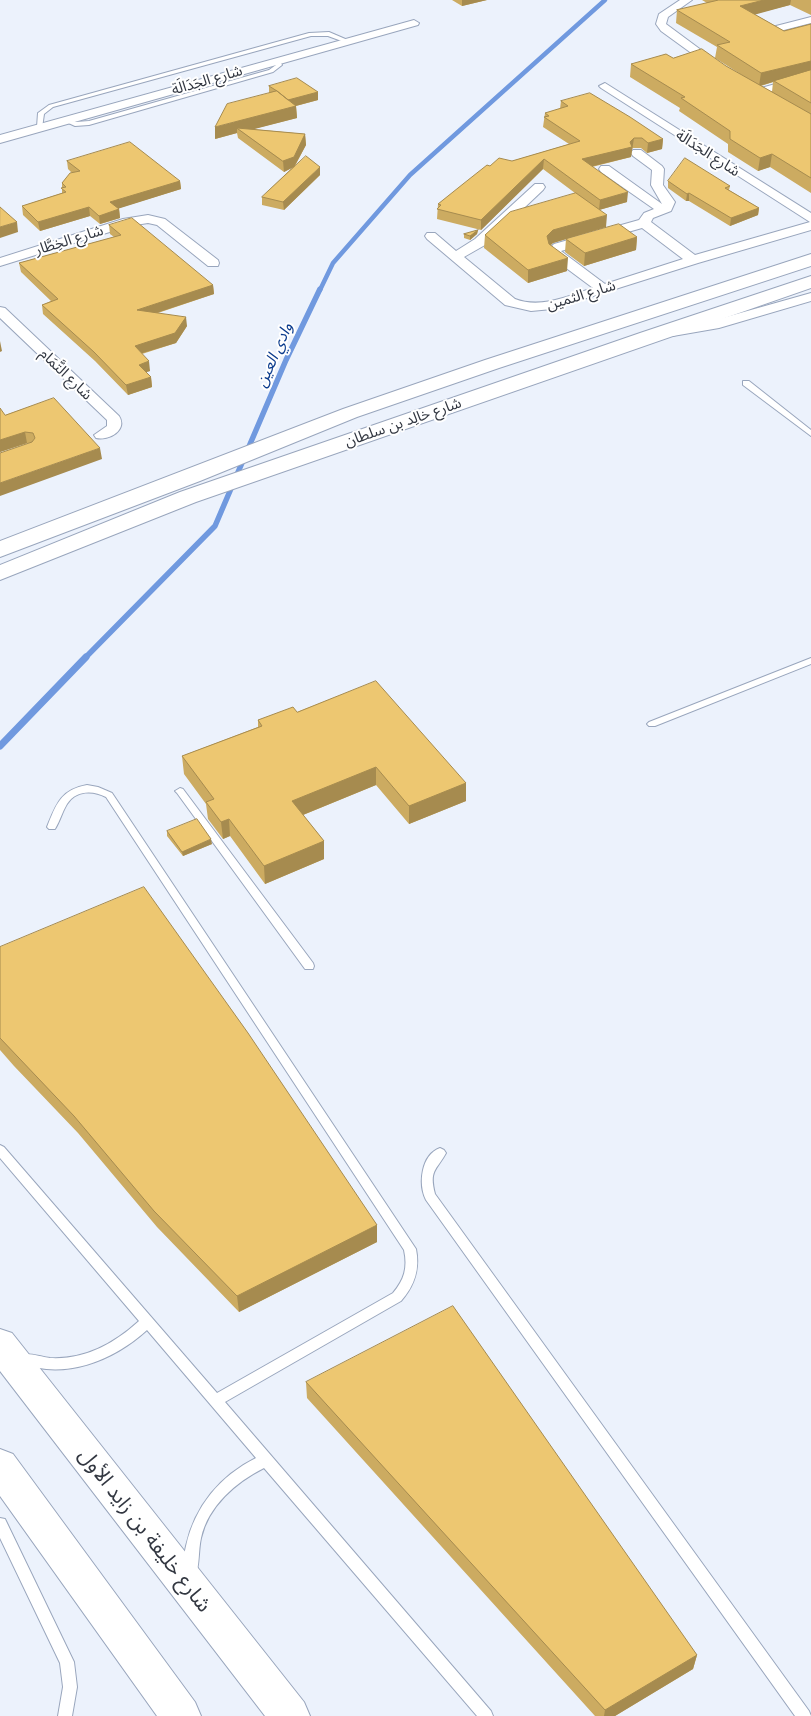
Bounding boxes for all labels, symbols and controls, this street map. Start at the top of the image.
street label: شارع الجَدَالَة [170,61,244,99]
street label: شارع الجَدَالَة [673,126,743,180]
street label: شارع الخِطَّار [33,221,105,259]
street label: شارع الثمين [544,276,618,314]
water label: وادي العين [251,320,297,390]
street label: شارع التَّمَام [36,344,96,404]
street label: شارع خالِد بن سلطان [342,394,464,450]
street label: شارع خليفة بن زايد الأول [73,1443,217,1617]

